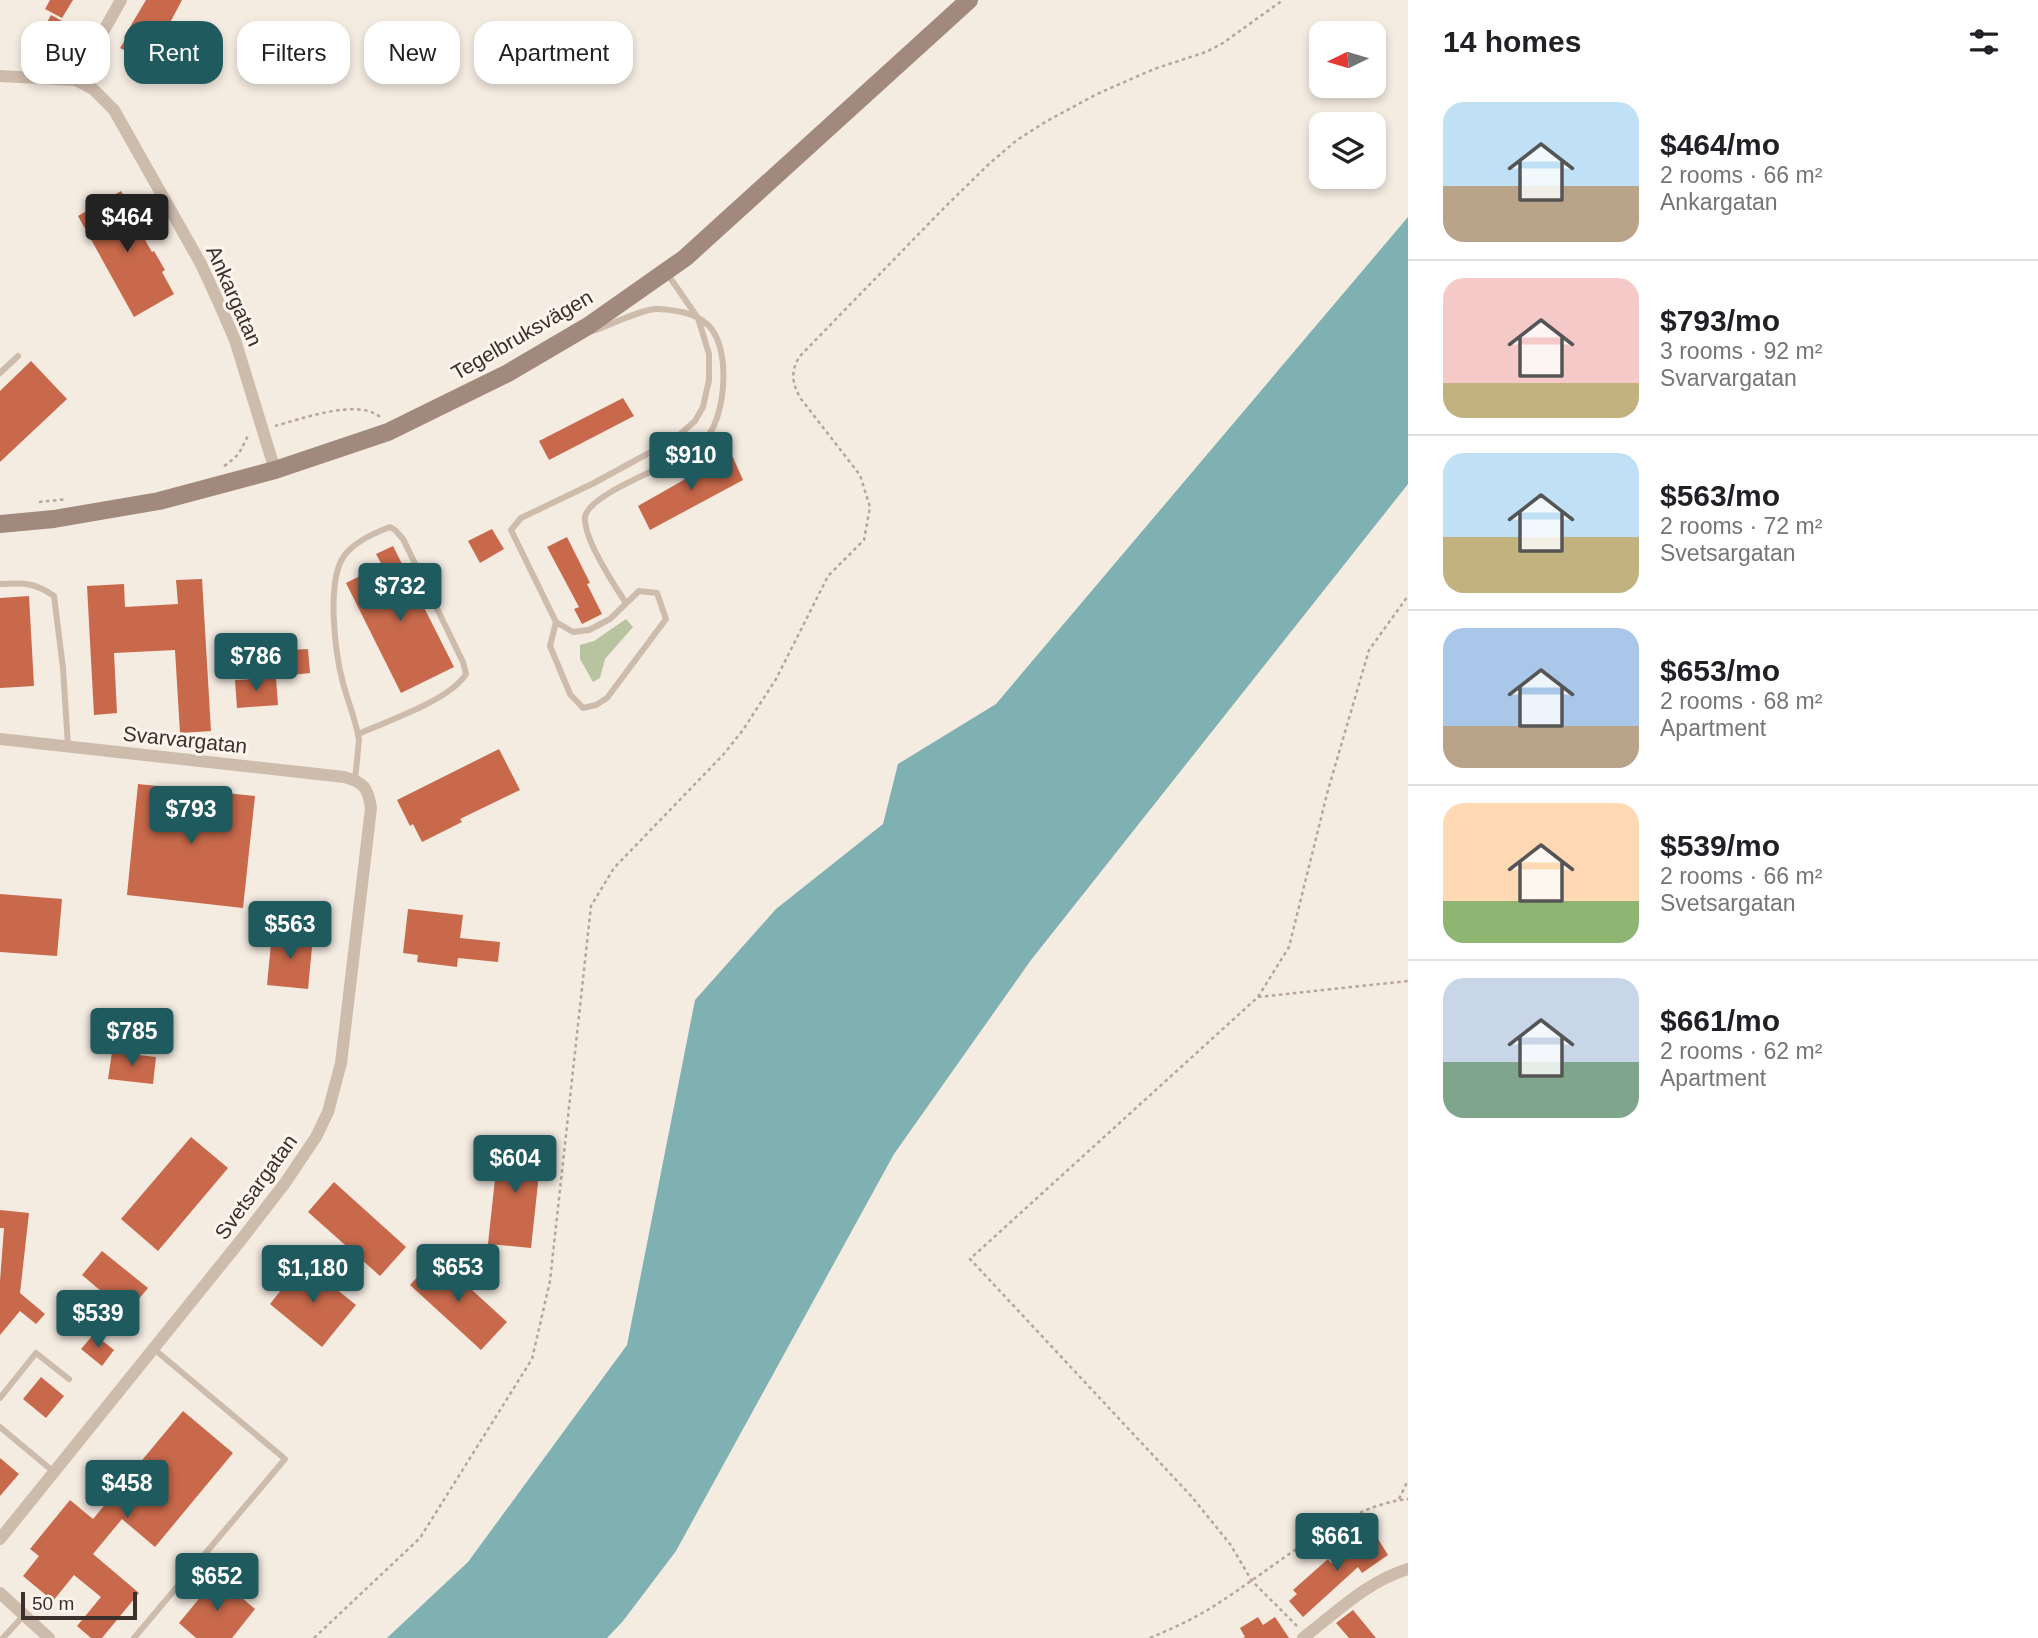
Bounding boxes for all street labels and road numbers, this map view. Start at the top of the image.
street label: Ankargatan [202,242,267,350]
street label: Tegelbruksvägen [447,285,596,384]
street label: Svarvargatan [122,722,248,757]
street label: Svetsargatan [210,1130,301,1244]

